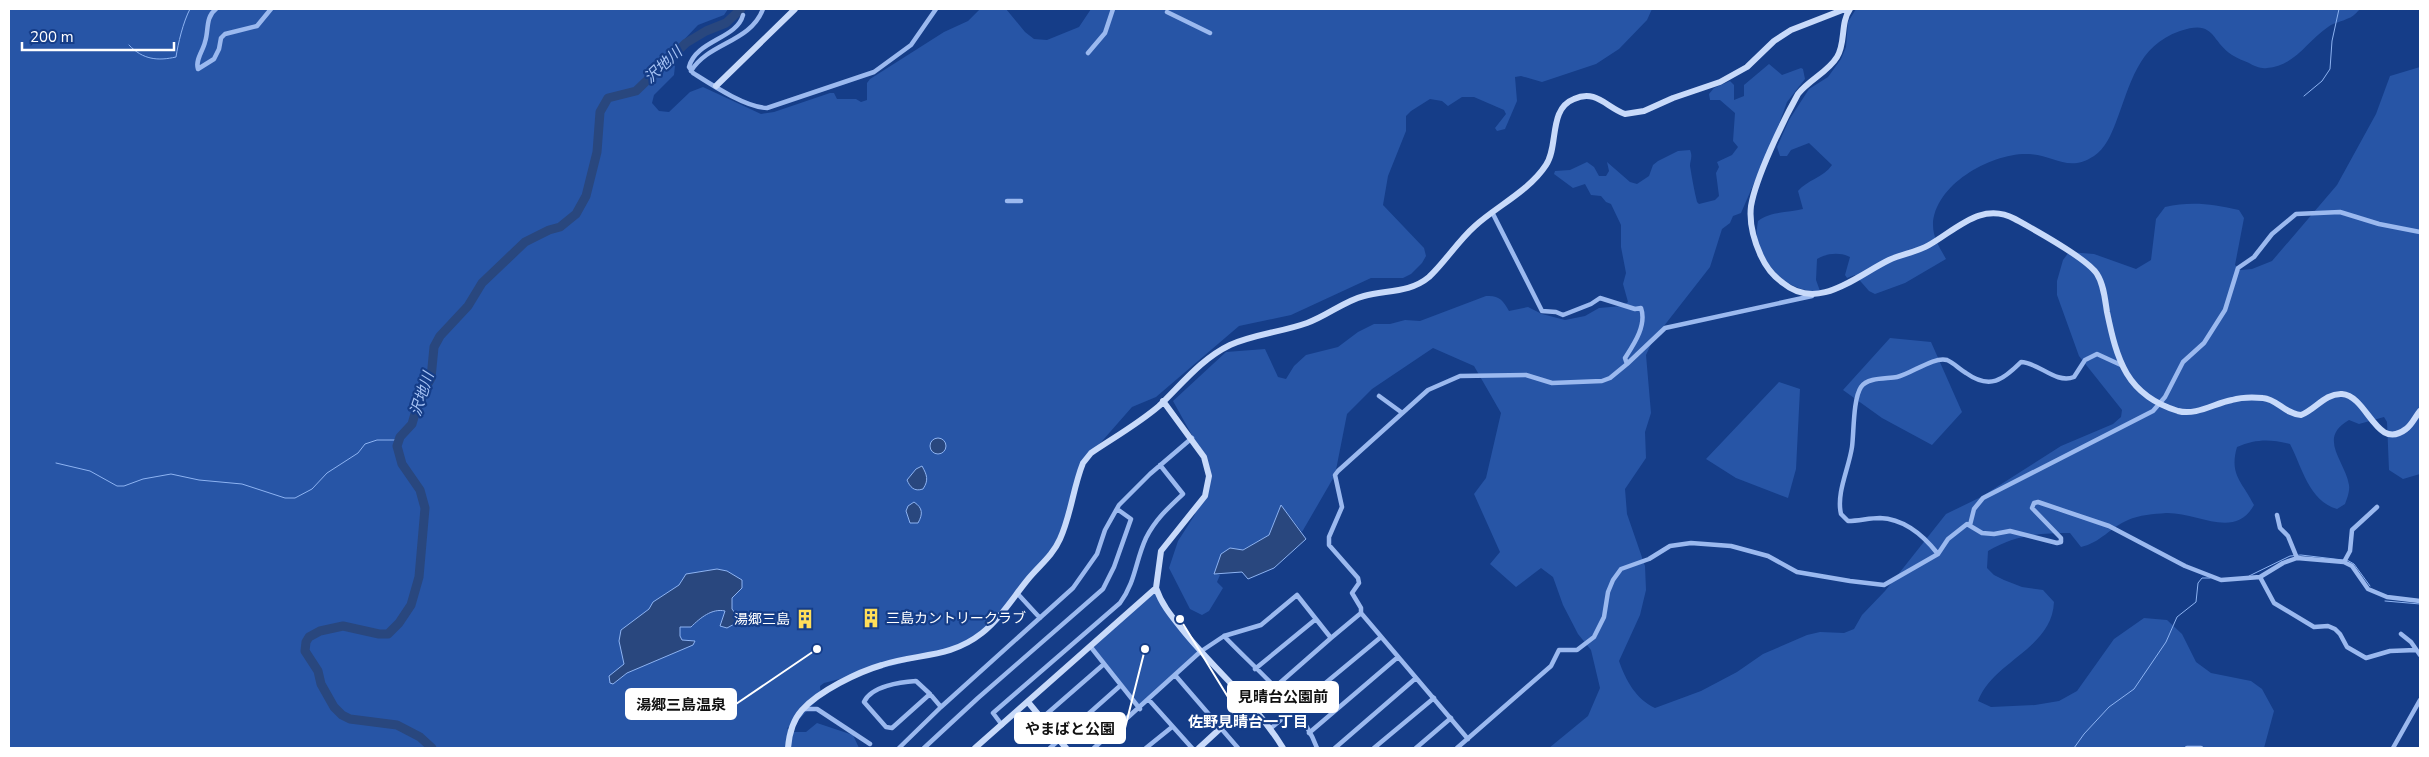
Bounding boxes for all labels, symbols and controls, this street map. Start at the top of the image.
scale bar [22,20,175,52]
text: 200 m [30,27,74,47]
water label: 沢地川 [640,41,688,88]
water label: 沢地川 [406,368,439,418]
building icon: 三島カントリークラブ [860,607,882,629]
building icon: 湯郷三島 [794,608,816,630]
place label: 三島カントリークラブ [886,609,1026,628]
place label: 湯郷三島 [734,610,790,629]
callout: 見晴台公園前 [1228,682,1338,712]
text: 見晴台公園前 [1238,687,1328,707]
callout: 湯郷三島温泉 [626,689,736,719]
text: 湯郷三島温泉 [636,695,726,715]
district label: 佐野見晴台一丁目 [1188,712,1308,732]
callout: やまばと公園 [1015,713,1125,743]
text: やまばと公園 [1025,719,1115,739]

